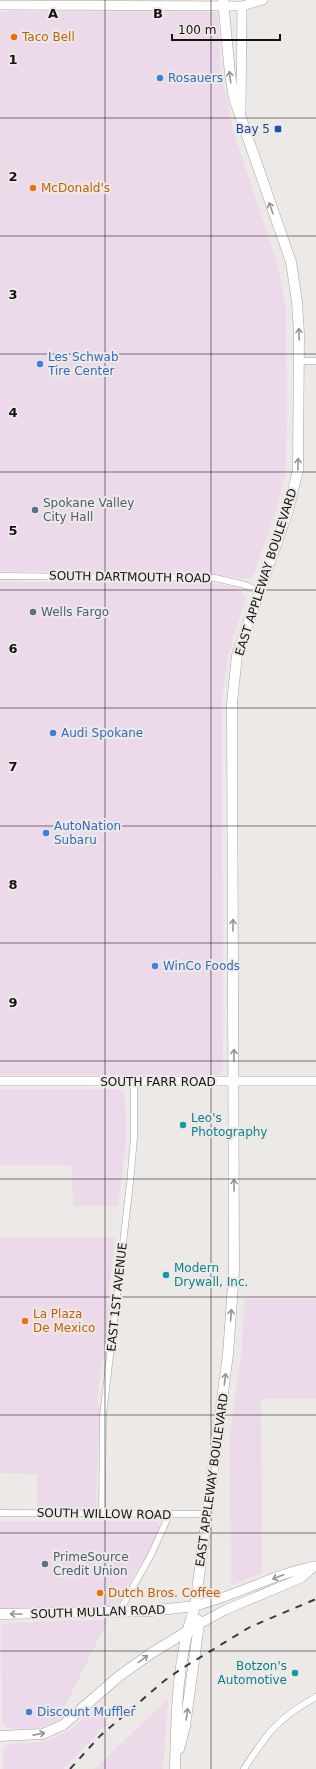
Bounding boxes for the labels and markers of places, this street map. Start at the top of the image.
place label: Taco Bell [21,30,75,44]
marker: Taco Bell [9,32,19,42]
place label: Rosauers [168,71,223,85]
marker: Rosauers [155,73,165,83]
place label: Bay 5 [236,122,270,136]
marker: Bay 5 [273,124,283,134]
place label: McDonald's [41,181,110,195]
marker: McDonald's [28,183,38,193]
place label: Les Schwab Tire Center [47,350,119,378]
marker: Les Schwab Tire Center [35,359,45,369]
place label: Spokane Valley City Hall [43,496,134,524]
marker: Spokane Valley City Hall [30,505,40,515]
place label: Wells Fargo [41,605,109,619]
marker: Wells Fargo [28,607,38,617]
place label: Audi Spokane [61,726,143,740]
marker: Audi Spokane [48,728,58,738]
place label: AutoNation Subaru [54,819,121,847]
marker: AutoNation Subaru [41,828,51,838]
place label: WinCo Foods [163,959,240,973]
marker: WinCo Foods [150,961,160,971]
place label: Leo's Photography [191,1111,267,1139]
marker: Leo's Photography [178,1120,188,1130]
place label: Modern Drywall, Inc. [174,1261,248,1289]
marker: Modern Drywall, Inc. [161,1270,171,1280]
place label: La Plaza De Mexico [33,1307,95,1335]
marker: La Plaza De Mexico [20,1316,30,1326]
place label: PrimeSource Credit Union [53,1550,129,1578]
marker: PrimeSource Credit Union [40,1559,50,1569]
place label: Dutch Bros. Coffee [108,1586,220,1600]
marker: Dutch Bros. Coffee [95,1588,105,1598]
place label: Botzon's Automotive [218,1659,287,1687]
marker: Botzon's Automotive [290,1668,300,1678]
place label: Discount Muffler [37,1705,135,1719]
marker: Discount Muffler [24,1707,34,1717]

